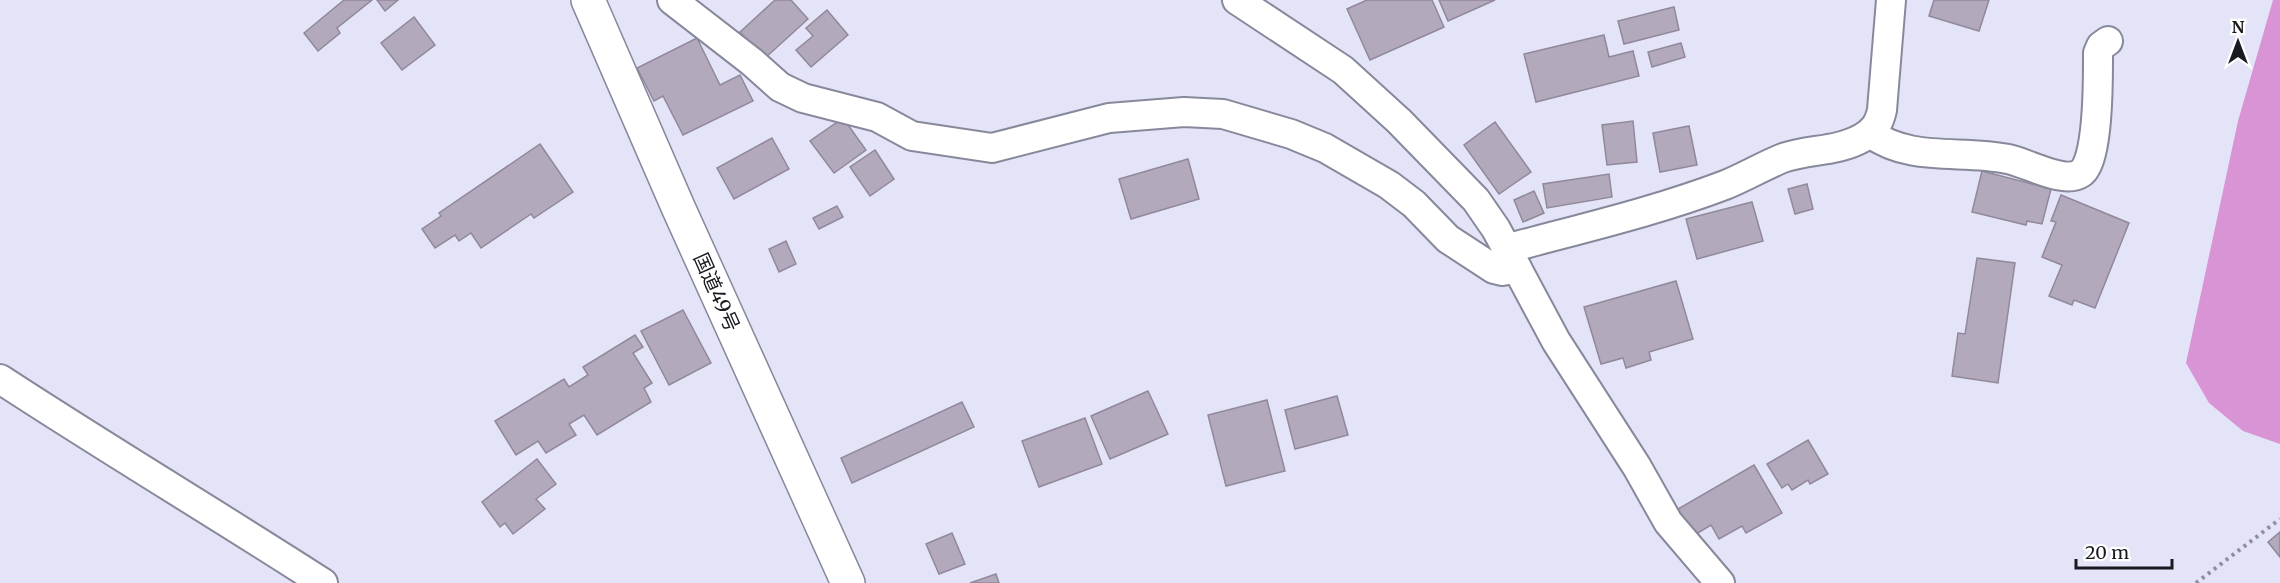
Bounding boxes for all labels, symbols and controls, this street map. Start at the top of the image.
north arrow [2208,12,2268,72]
text: N [2232,17,2245,37]
street label: 国道49号 [689,249,745,335]
scale bar [2076,532,2172,570]
text: 20 m [2085,541,2129,564]

